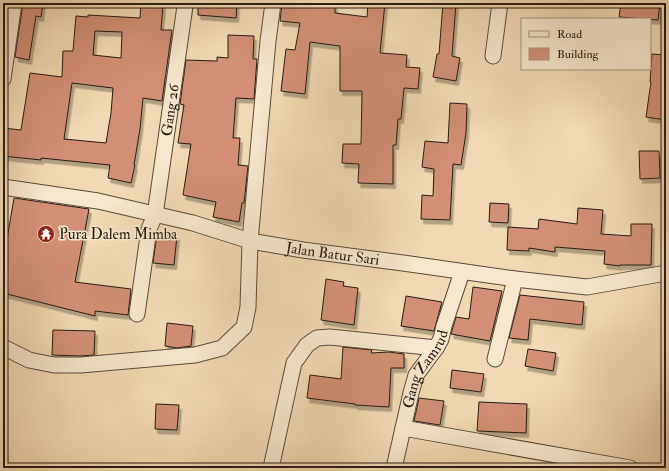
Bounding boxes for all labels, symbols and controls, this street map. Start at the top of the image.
legend [521,18,651,70]
text: Road [557,27,582,42]
text: Building [557,47,600,62]
street label: Gang 26 [157,82,184,137]
temple icon: Pura Dalem Mimba [36,224,56,244]
place label: Pura Dalem Mimba [59,225,178,244]
street label: Jalan Batur Sari [283,238,381,270]
street label: Gang Zamrud [399,328,453,410]

